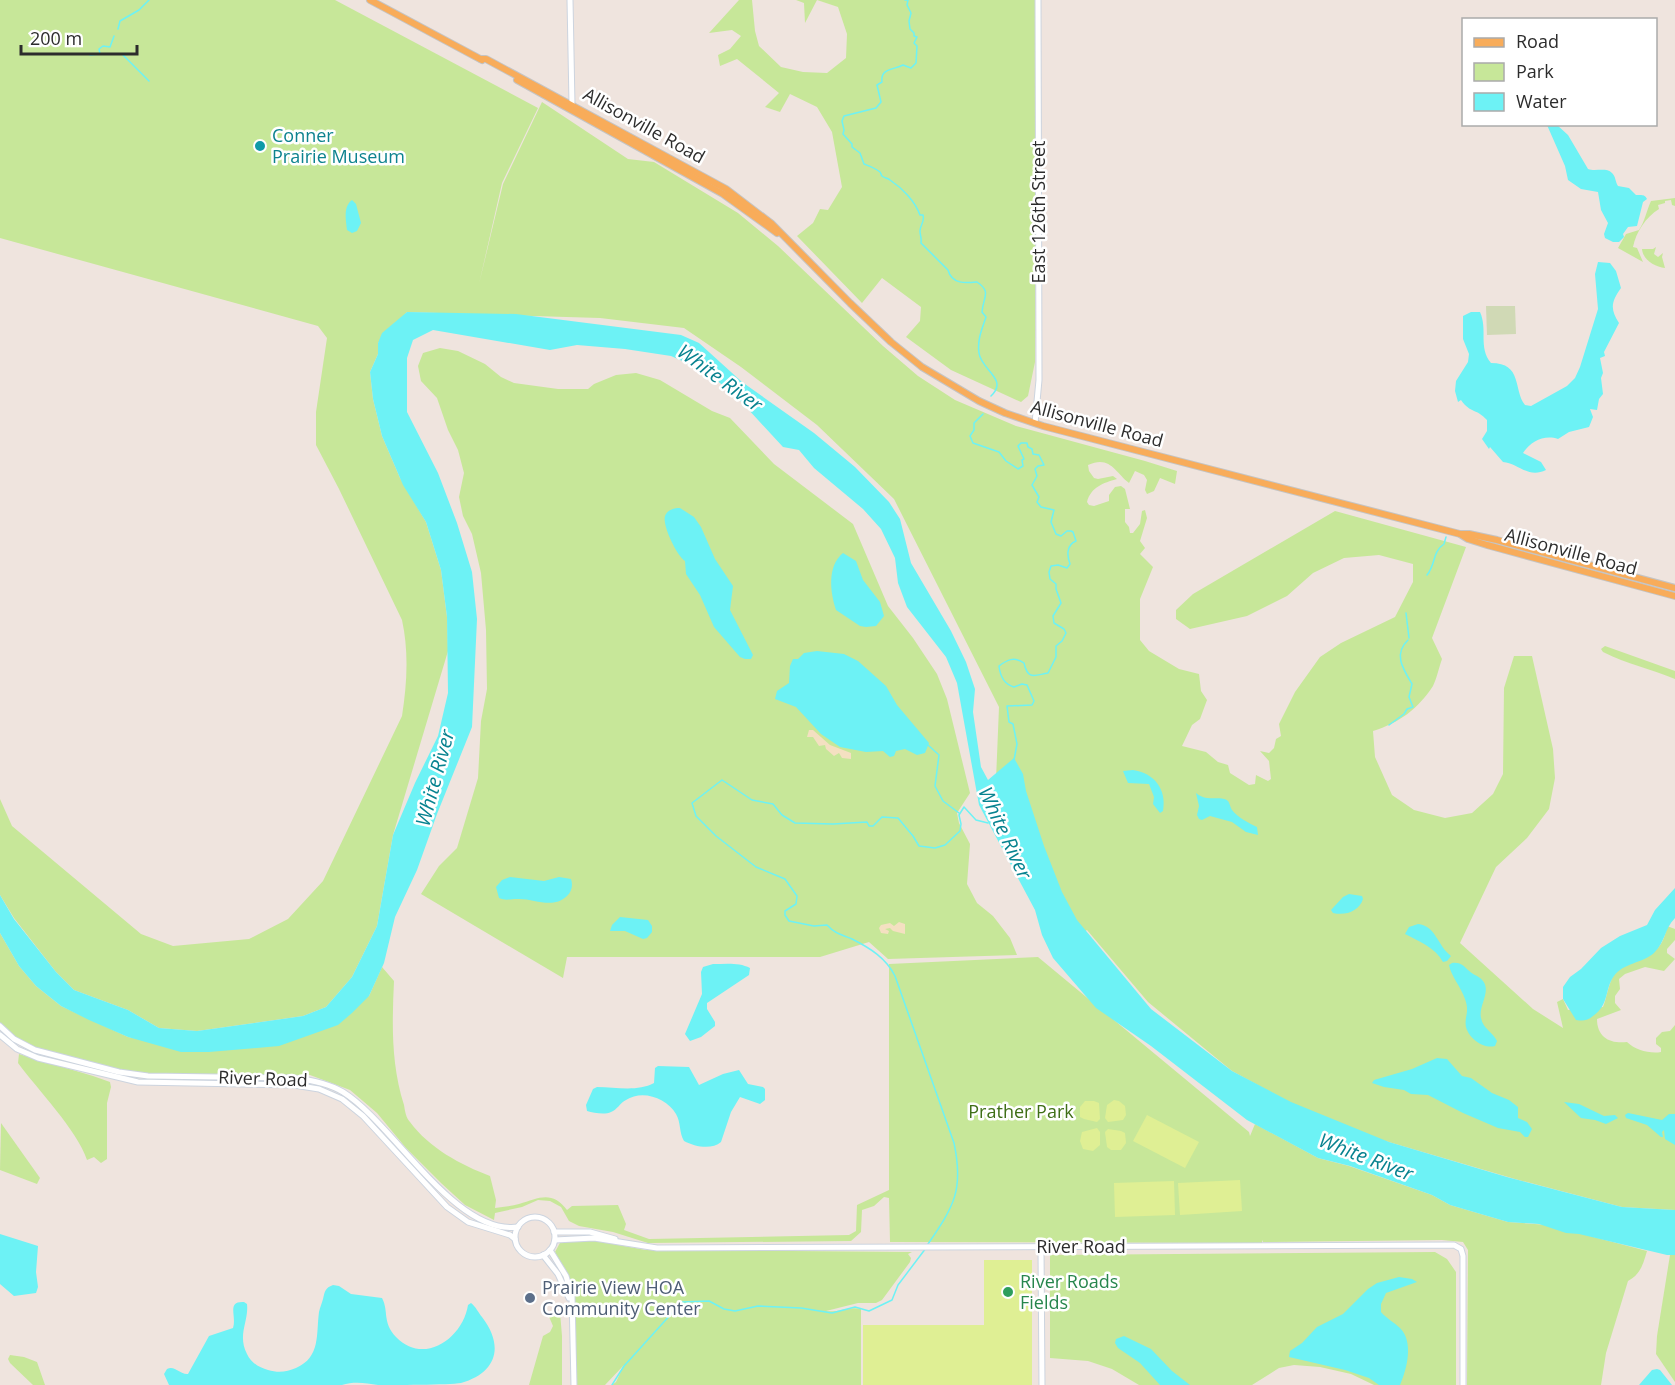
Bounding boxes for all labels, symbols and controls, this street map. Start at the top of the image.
scale bar [21,18,136,56]
legend [1462,18,1657,126]
text: 200 m [30,26,82,50]
text: Road [1516,29,1559,53]
text: Park [1516,59,1554,83]
street label: Allisonville Road [579,82,710,169]
text: Water [1516,89,1567,113]
place label: Conner Prairie Museum [272,123,405,168]
marker: Conner Prairie Museum [253,139,267,153]
street label: East 126th Street [1026,141,1050,283]
water label: White River [672,338,769,418]
street label: Allisonville Road [1029,394,1166,452]
street label: Allisonville Road [1503,522,1640,580]
water label: White River [409,726,461,829]
water label: White River [972,782,1039,884]
street label: River Road [218,1064,308,1092]
park label: Prather Park [968,1099,1074,1123]
water label: White River [1315,1126,1418,1187]
street label: River Road [1036,1234,1126,1258]
place label: River Roads Fields [1020,1269,1118,1314]
place label: Prairie View HOA Community Center [542,1275,701,1320]
marker: River Roads Fields [1001,1285,1015,1299]
marker: Prairie View HOA Community Center [523,1291,537,1305]

